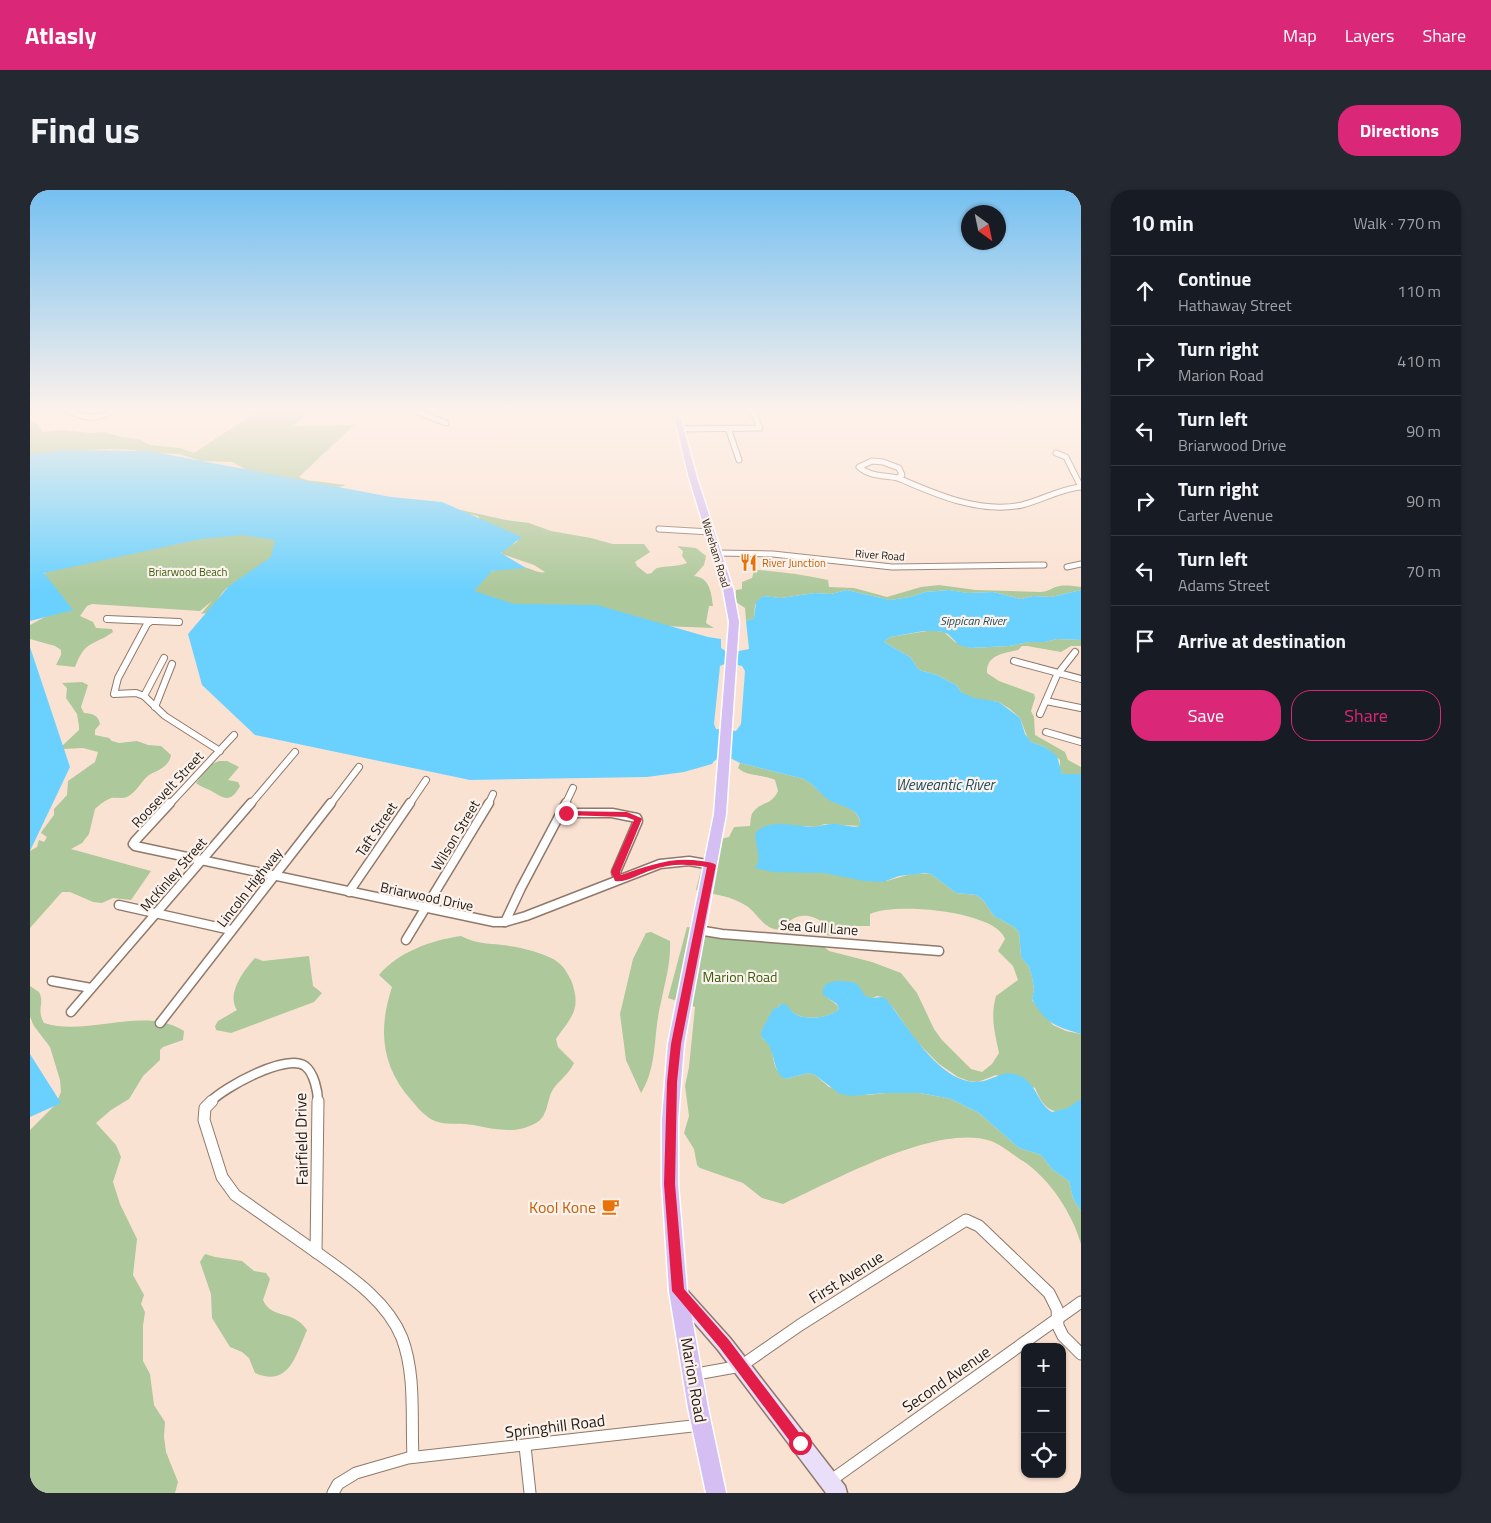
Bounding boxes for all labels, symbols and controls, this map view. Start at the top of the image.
text: Atlasly [25,17,96,53]
text: Map [1283,22,1317,49]
text: Layers [1345,22,1394,49]
text: Share [1422,22,1466,49]
text: Find us [30,103,140,157]
button: Directions [1338,105,1461,156]
north arrow [961,205,1006,250]
text: 10 min [1131,207,1194,239]
text: Walk · 770 m [1353,211,1441,235]
text: Continue [1178,264,1251,293]
icon: ahead [1131,277,1159,305]
text: 110 m [1397,279,1441,303]
text: Hathaway Street [1178,293,1292,317]
text: Turn right [1178,334,1259,363]
icon: right [1131,347,1159,375]
text: 410 m [1397,349,1441,373]
text: Marion Road [1178,363,1264,387]
text: Turn left [1178,404,1248,433]
icon: left [1131,417,1159,445]
text: 90 m [1406,419,1441,443]
text: Briarwood Drive [1178,433,1286,457]
text: Turn right [1178,474,1259,503]
icon: right [1131,487,1159,515]
text: 90 m [1406,489,1441,513]
text: Carter Avenue [1178,503,1273,527]
street label: Wareham Road [698,517,734,590]
text: Turn left [1178,544,1248,573]
street label: River Road [855,545,906,565]
restaurant icon: River Junction [738,553,758,573]
place label: River Junction [762,555,826,571]
icon: left [1131,557,1159,585]
text: 70 m [1406,559,1441,583]
park label: Briarwood Beach [148,564,228,580]
text: Adams Street [1178,573,1270,597]
water label: Sippican River [940,611,1008,630]
text: Arrive at destination [1178,626,1346,655]
icon: arrive [1131,627,1159,655]
button: Save [1131,690,1281,741]
button: Share [1291,690,1441,741]
street label: Roosevelt Street [126,746,208,832]
water label: Weweantic River [896,773,997,796]
street label: Wilson Street [426,796,484,874]
street label: Taft Street [350,797,402,861]
route end [555,802,578,825]
street label: McKinley Street [135,832,211,916]
street label: Lincoln Highway [211,843,287,931]
street label: Briarwood Drive [378,876,476,916]
street label: Sea Gull Lane [779,914,859,940]
park label: Marion Road [703,966,777,987]
street label: Fairfield Drive [288,1093,314,1185]
place label: Kool Kone [529,1195,596,1219]
cafe icon: Kool Kone [600,1197,620,1217]
street label: First Avenue [804,1245,888,1309]
street label: Marion Road [675,1336,713,1424]
street label: Second Avenue [897,1340,995,1418]
map controls [1021,1343,1066,1478]
button: + [1021,1343,1066,1388]
button: − [1021,1388,1066,1433]
street label: Springhill Road [504,1408,606,1444]
route start [789,1432,812,1455]
button: locate [1021,1433,1066,1478]

